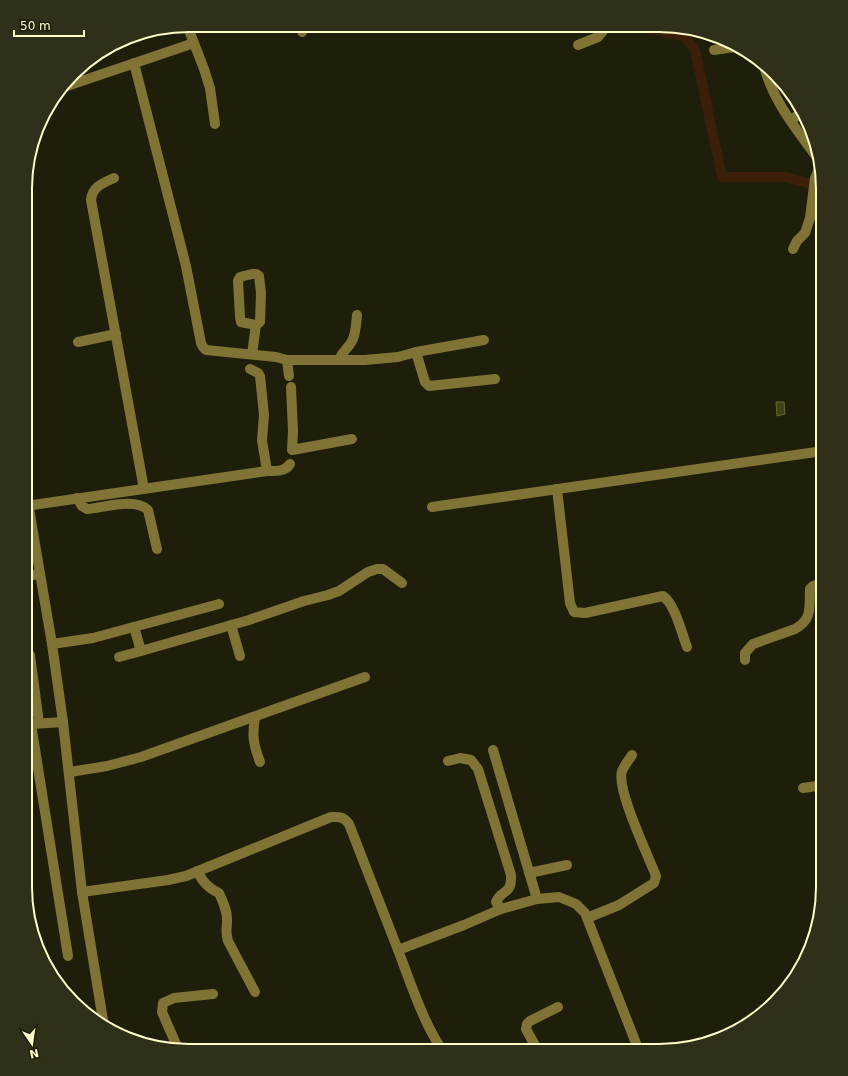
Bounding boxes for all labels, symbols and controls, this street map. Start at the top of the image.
scale bar [14,12,84,38]
text: 50 m [20,19,51,33]
north arrow [12,1024,52,1064]
text: N [28,1046,40,1061]

